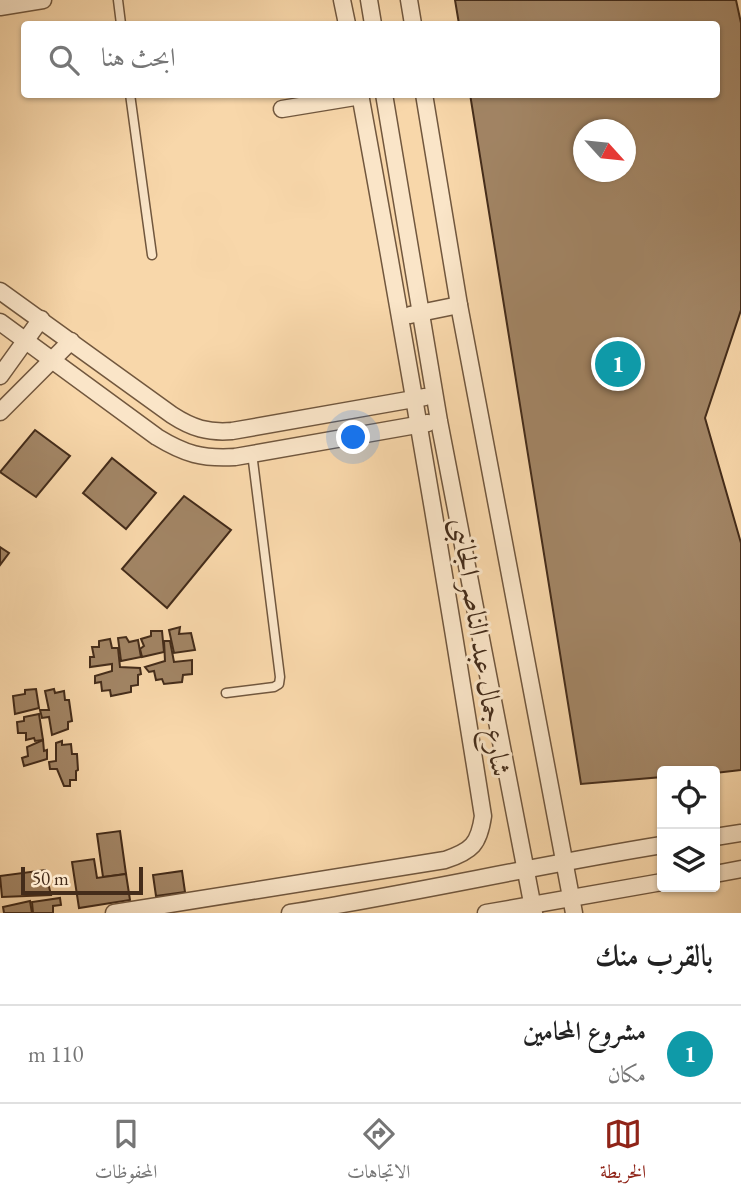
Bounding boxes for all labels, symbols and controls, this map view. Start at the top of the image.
search box [21,21,720,98]
text: ابحث هنا [101,40,176,74]
icon: search [45,41,83,79]
north arrow [573,119,636,182]
pin: 1 [595,338,641,390]
your location [336,420,370,454]
street label: شارع جمال عبد الناصر الجانبى [438,515,520,780]
map controls [657,766,720,892]
button: locate [657,766,720,829]
button: layers [657,829,720,892]
scale bar [21,864,144,896]
text: 50 m [32,866,69,891]
text: بالقرب منك [595,936,713,975]
text: مشروع المحامين [523,1014,646,1048]
text: 110 m [28,1039,84,1069]
text: 1 [684,1039,696,1069]
text: مكان [607,1059,646,1089]
tab: المحفوظات [95,1115,157,1190]
tab: الاتجاهات [347,1115,410,1190]
tab: الخريطة [600,1115,646,1190]

